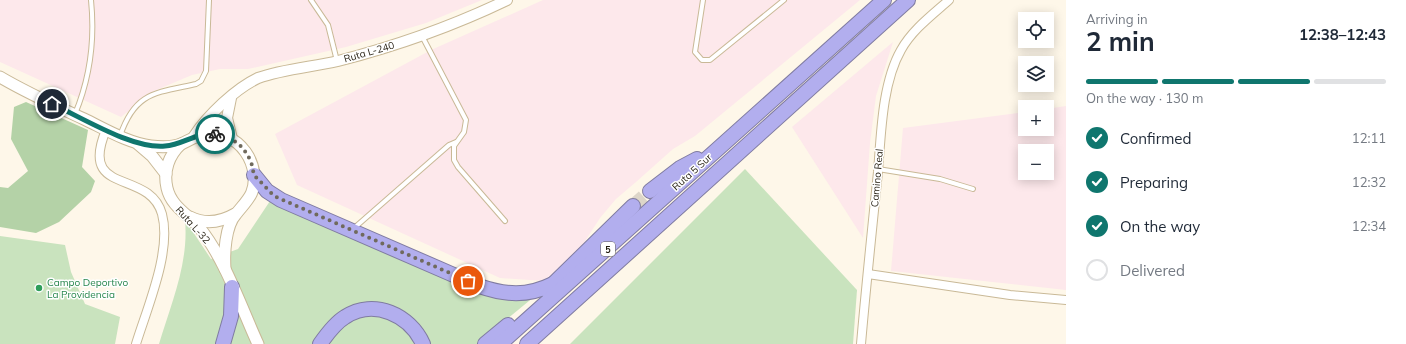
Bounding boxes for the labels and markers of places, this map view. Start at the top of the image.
pin [35,87,69,121]
pin [451,264,485,298]
place label: Campo Deportivo La Providencia [47,276,128,301]
marker: Campo Deportivo La Providencia [34,283,44,293]

